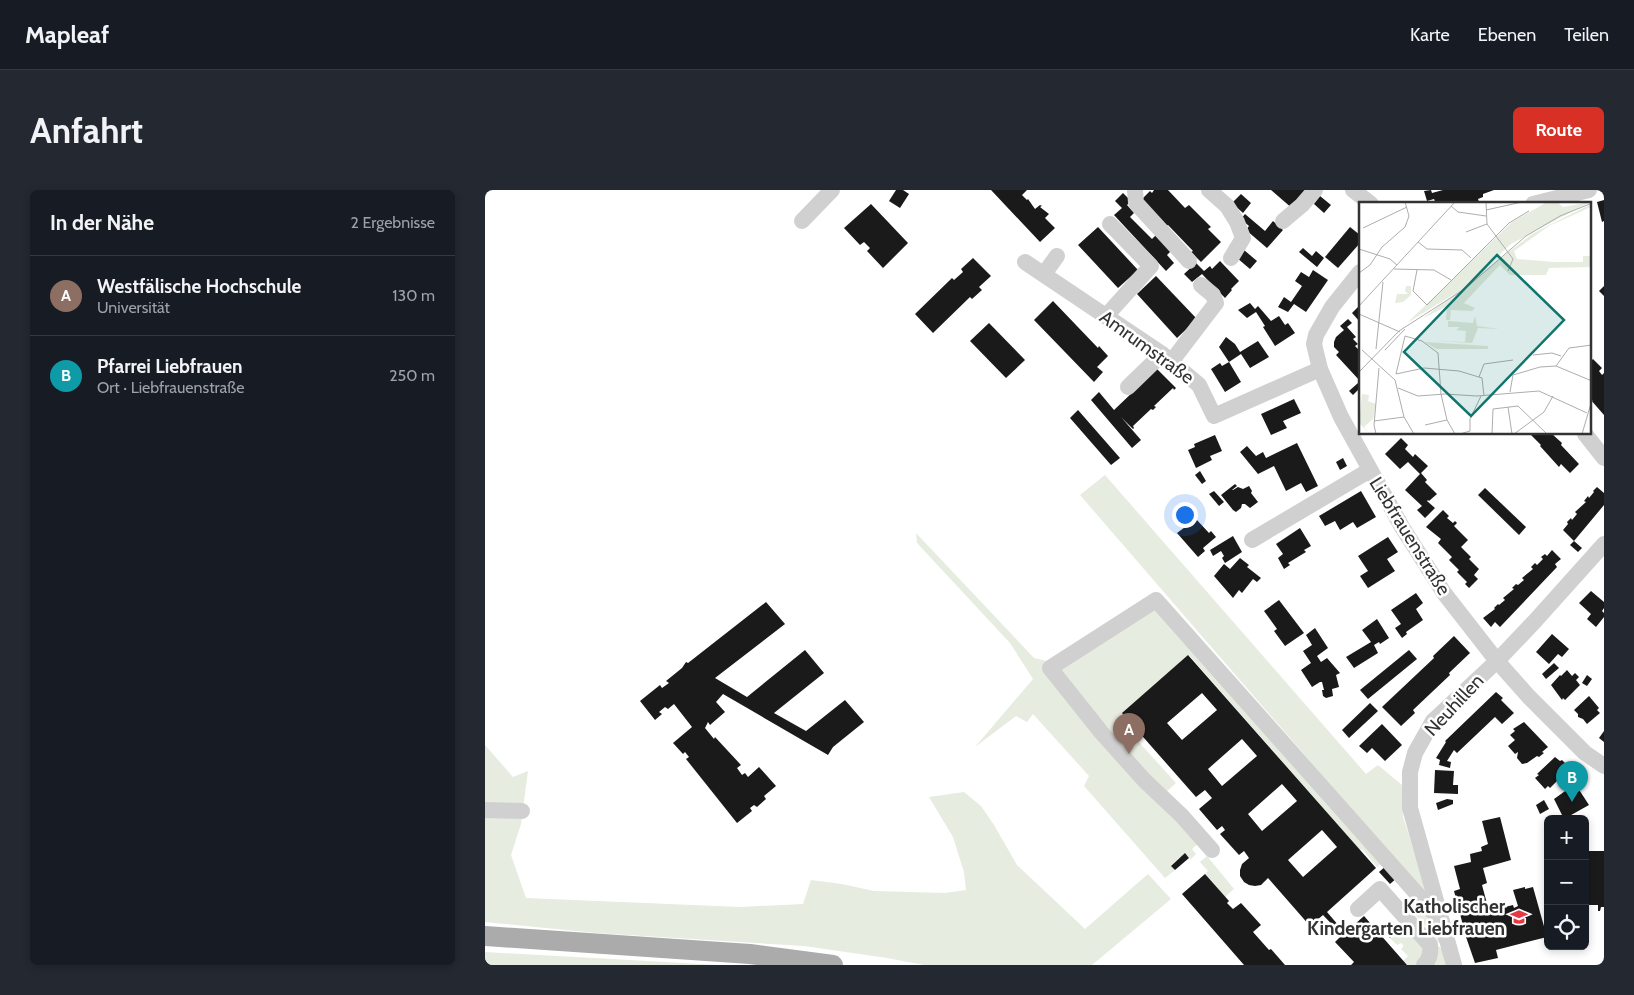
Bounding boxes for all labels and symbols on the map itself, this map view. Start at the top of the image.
inset map [1359,202,1591,435]
street label: Amrumstraße [1095,305,1199,389]
street label: Liebfrauenstraße [1364,473,1456,600]
your location [1172,502,1198,528]
street label: Neuhillen [1420,669,1488,741]
pin: A [1113,713,1145,754]
pin: B [1556,761,1588,802]
place label: Katholischer Kindergarten Liebfrauen [1307,895,1506,940]
school or university icon: Katholischer Kindergarten Liebfrauen [1509,907,1529,927]

